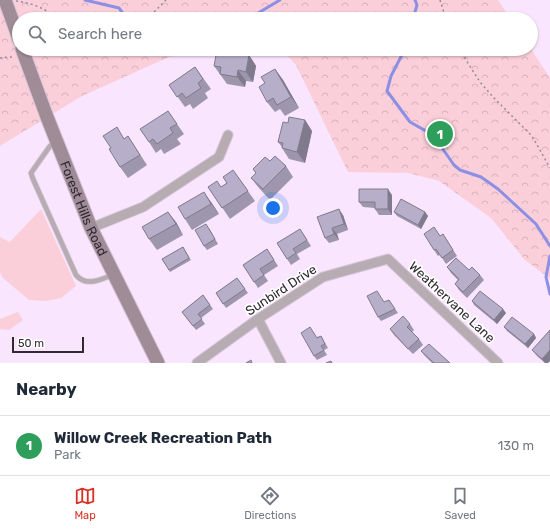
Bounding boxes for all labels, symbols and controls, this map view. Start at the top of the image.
search box [12,12,538,56]
icon: search [26,23,48,45]
text: Search here [58,25,142,43]
pin: 1 [427,119,453,149]
street label: Forest Hills Road [58,159,111,258]
your location [263,198,283,218]
street label: Weathervane Lane [406,258,498,346]
street label: Sunbird Drive [243,261,319,319]
scale bar [12,335,84,354]
text: 50 m [18,337,44,350]
text: Nearby [16,379,77,399]
text: Willow Creek Recreation Path [54,429,272,447]
text: 1 [26,438,32,453]
text: 130 m [498,438,534,453]
text: Park [54,447,81,462]
tab: Map [74,485,96,522]
tab: Directions [244,485,296,522]
tab: Saved [445,485,476,522]

